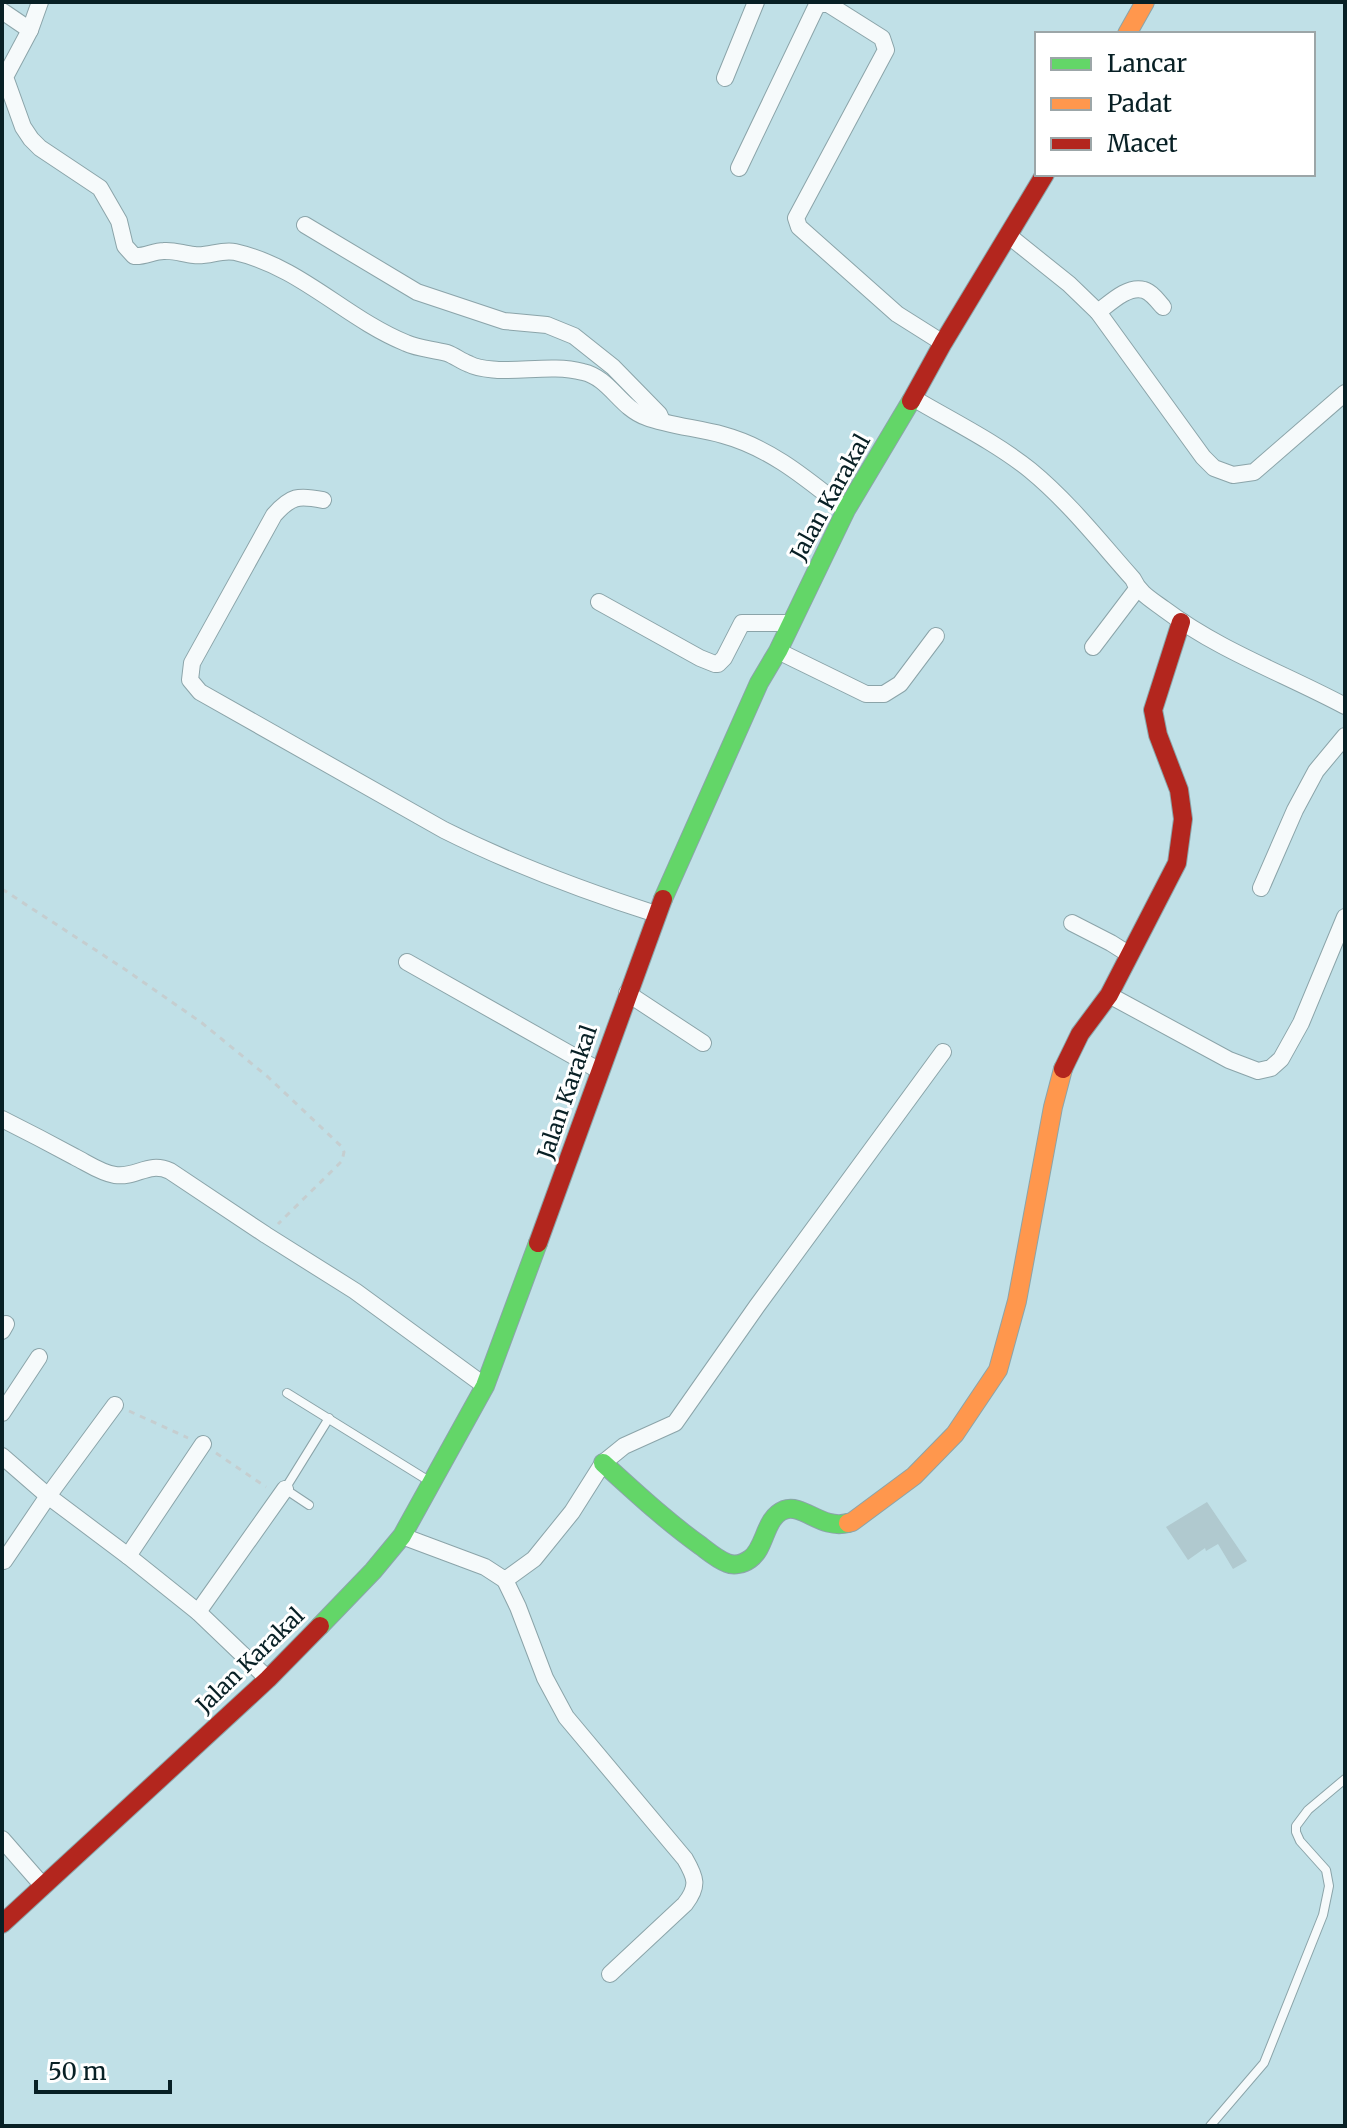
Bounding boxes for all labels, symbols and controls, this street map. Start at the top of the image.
legend [1035,32,1315,176]
text: Lancar [1107,48,1187,79]
text: Padat [1107,88,1172,119]
text: Macet [1107,128,1178,159]
street label: Jalan Karakal [783,429,876,566]
street label: Jalan Karakal [531,1021,603,1163]
street label: Jalan Karakal [189,1601,310,1719]
scale bar [36,2044,170,2094]
text: 50 m [48,2056,107,2087]

